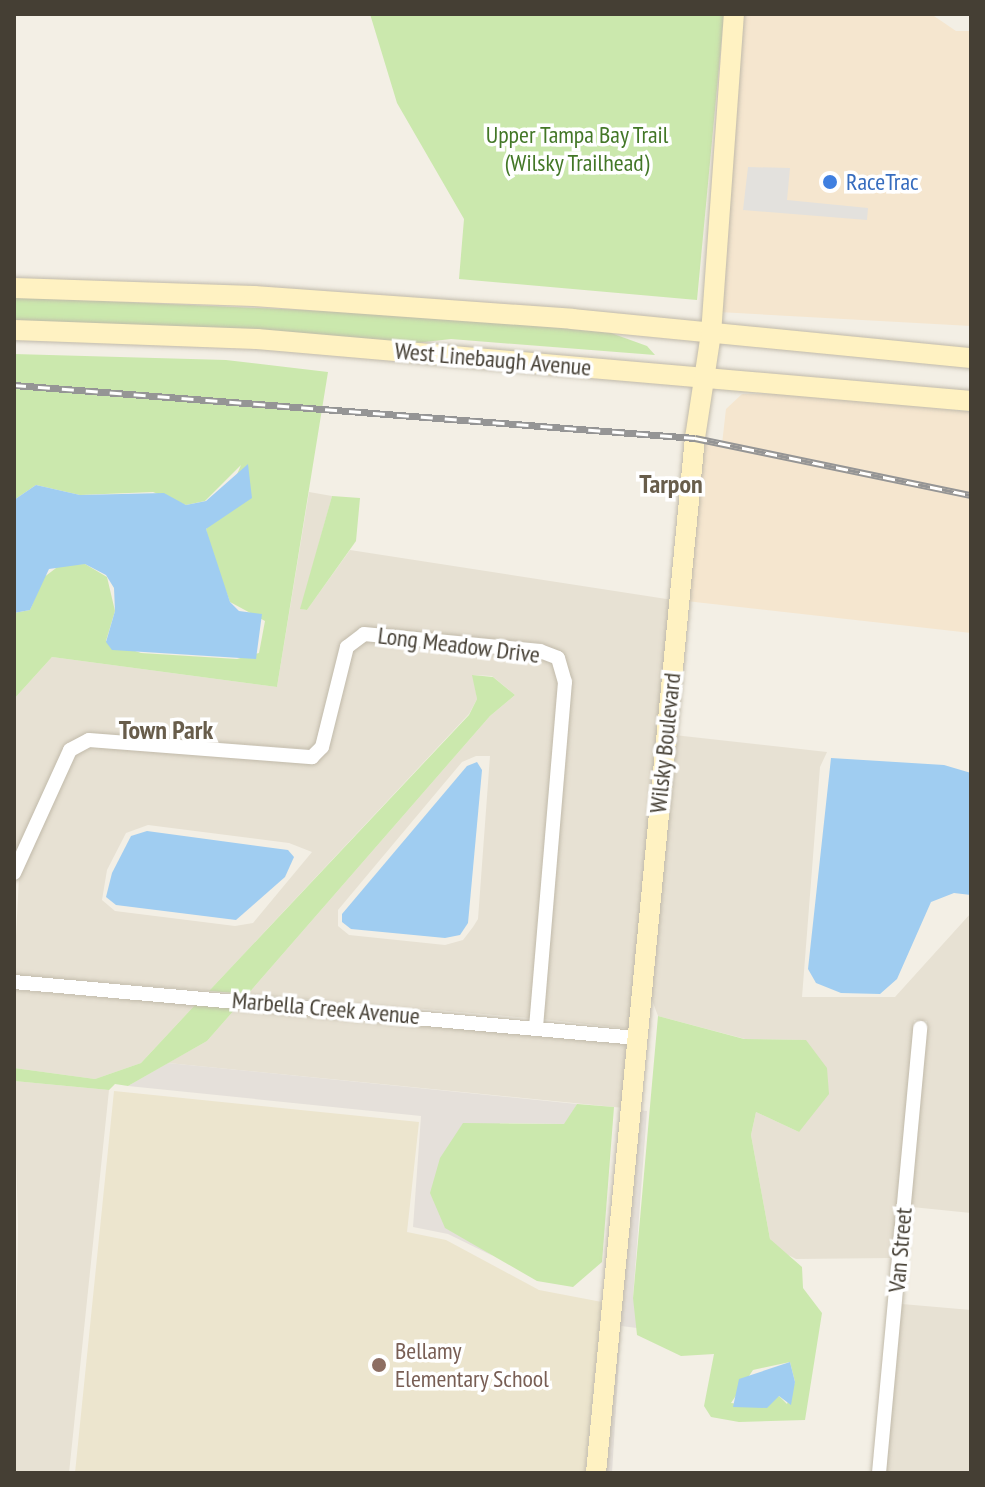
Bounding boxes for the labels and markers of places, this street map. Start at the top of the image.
place label: RaceTrac [846,168,919,196]
marker: RaceTrac [821,173,839,191]
place label: Bellamy Elementary School [395,1337,549,1393]
marker: Bellamy Elementary School [370,1356,388,1374]

